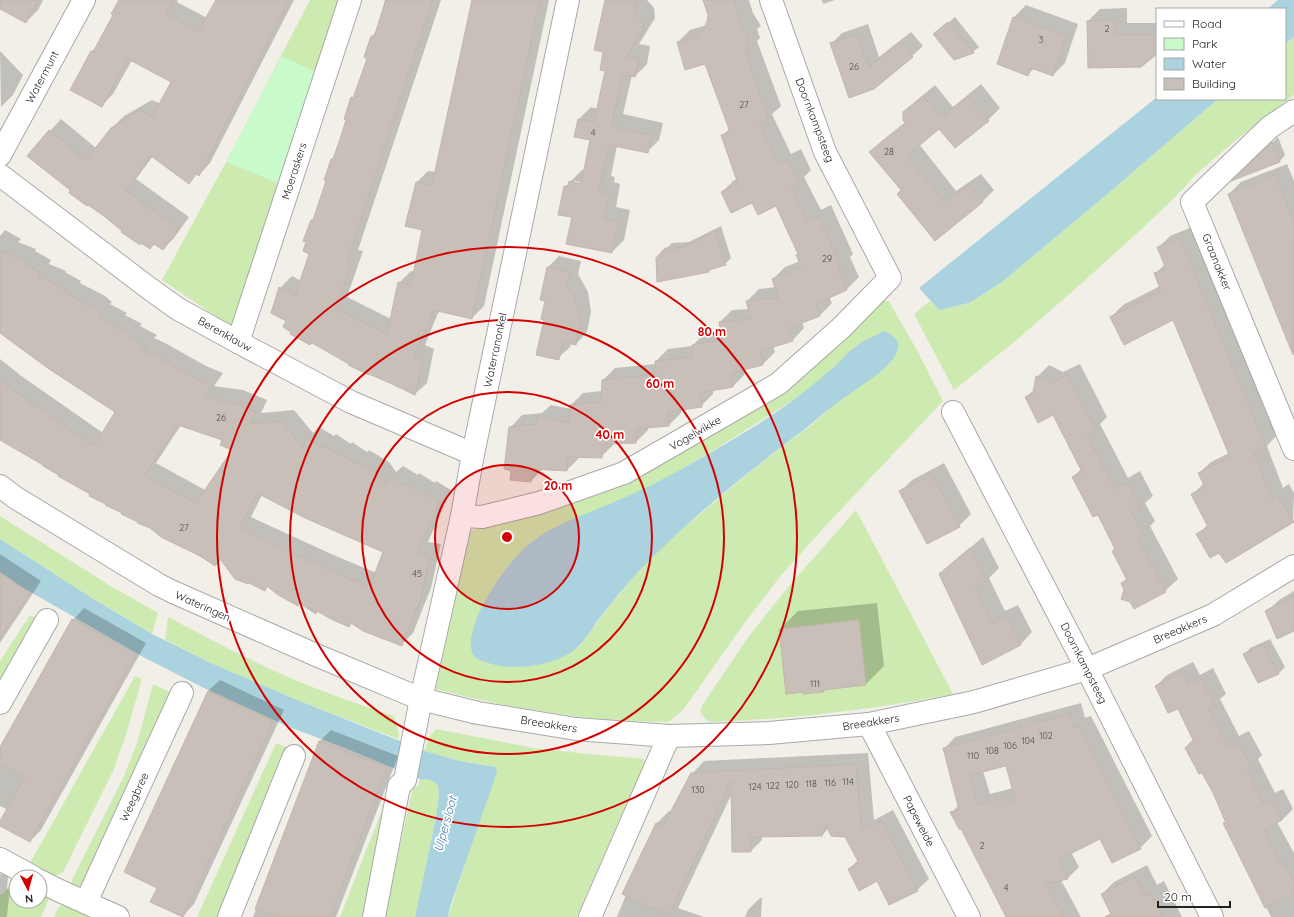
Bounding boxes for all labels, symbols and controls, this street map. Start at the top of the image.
legend [1156,8,1286,100]
text: Road [1192,16,1222,31]
house number: 2 [1105,23,1110,34]
house number: 3 [1039,34,1044,45]
text: Park [1192,36,1217,51]
street label: Watermunt [22,48,62,106]
text: Water [1192,56,1227,71]
house number: 26 [849,61,859,72]
street label: Doornkampsteeg [792,76,838,164]
text: Building [1192,76,1236,91]
house number: 27 [739,99,749,110]
house number: 4 [591,127,596,138]
street label: Moeraskers [278,141,310,201]
house number: 28 [884,146,894,157]
street label: Graanakker [1199,231,1235,293]
house number: 29 [822,253,832,264]
street label: Waterranonkel [480,311,510,389]
street label: Berenklauw [196,313,254,355]
text: 80 m [698,324,726,339]
text: 60 m [646,376,674,391]
house number: 26 [216,412,226,423]
street label: Vogelwikke [667,413,723,453]
text: 40 m [596,427,624,442]
text: 20 m [544,478,572,493]
house number: 27 [179,522,189,533]
centre of rings [500,530,514,544]
house number: 45 [412,568,422,579]
street label: Wateringen [173,588,233,624]
street label: Breeakkers [1151,611,1209,647]
street label: Doornkampsteeg [1058,620,1110,706]
house number: 111 [810,678,820,689]
street label: Breeakkers [842,711,900,733]
street label: Breeakkers [520,713,578,735]
house number: 102 [1039,730,1053,741]
house number: 104 [1021,735,1035,746]
house number: 106 [1003,740,1017,751]
house number: 108 [985,745,999,756]
house number: 110 [967,750,979,761]
street label: Weegbree [116,770,152,824]
house number: 114 [842,776,854,787]
house number: 116 [824,777,836,788]
house number: 118 [805,778,817,789]
house number: 120 [785,779,799,790]
house number: 122 [766,780,780,791]
house number: 124 [749,781,762,792]
house number: 130 [691,784,705,795]
water label: Ulpersloot [430,793,460,853]
street label: Papeweide [900,793,938,849]
house number: 2 [980,840,985,851]
north arrow [8,869,48,909]
house number: 4 [1004,882,1009,893]
scale bar [1158,883,1230,909]
text: 20 m [1164,889,1192,904]
text: N [24,892,34,906]

